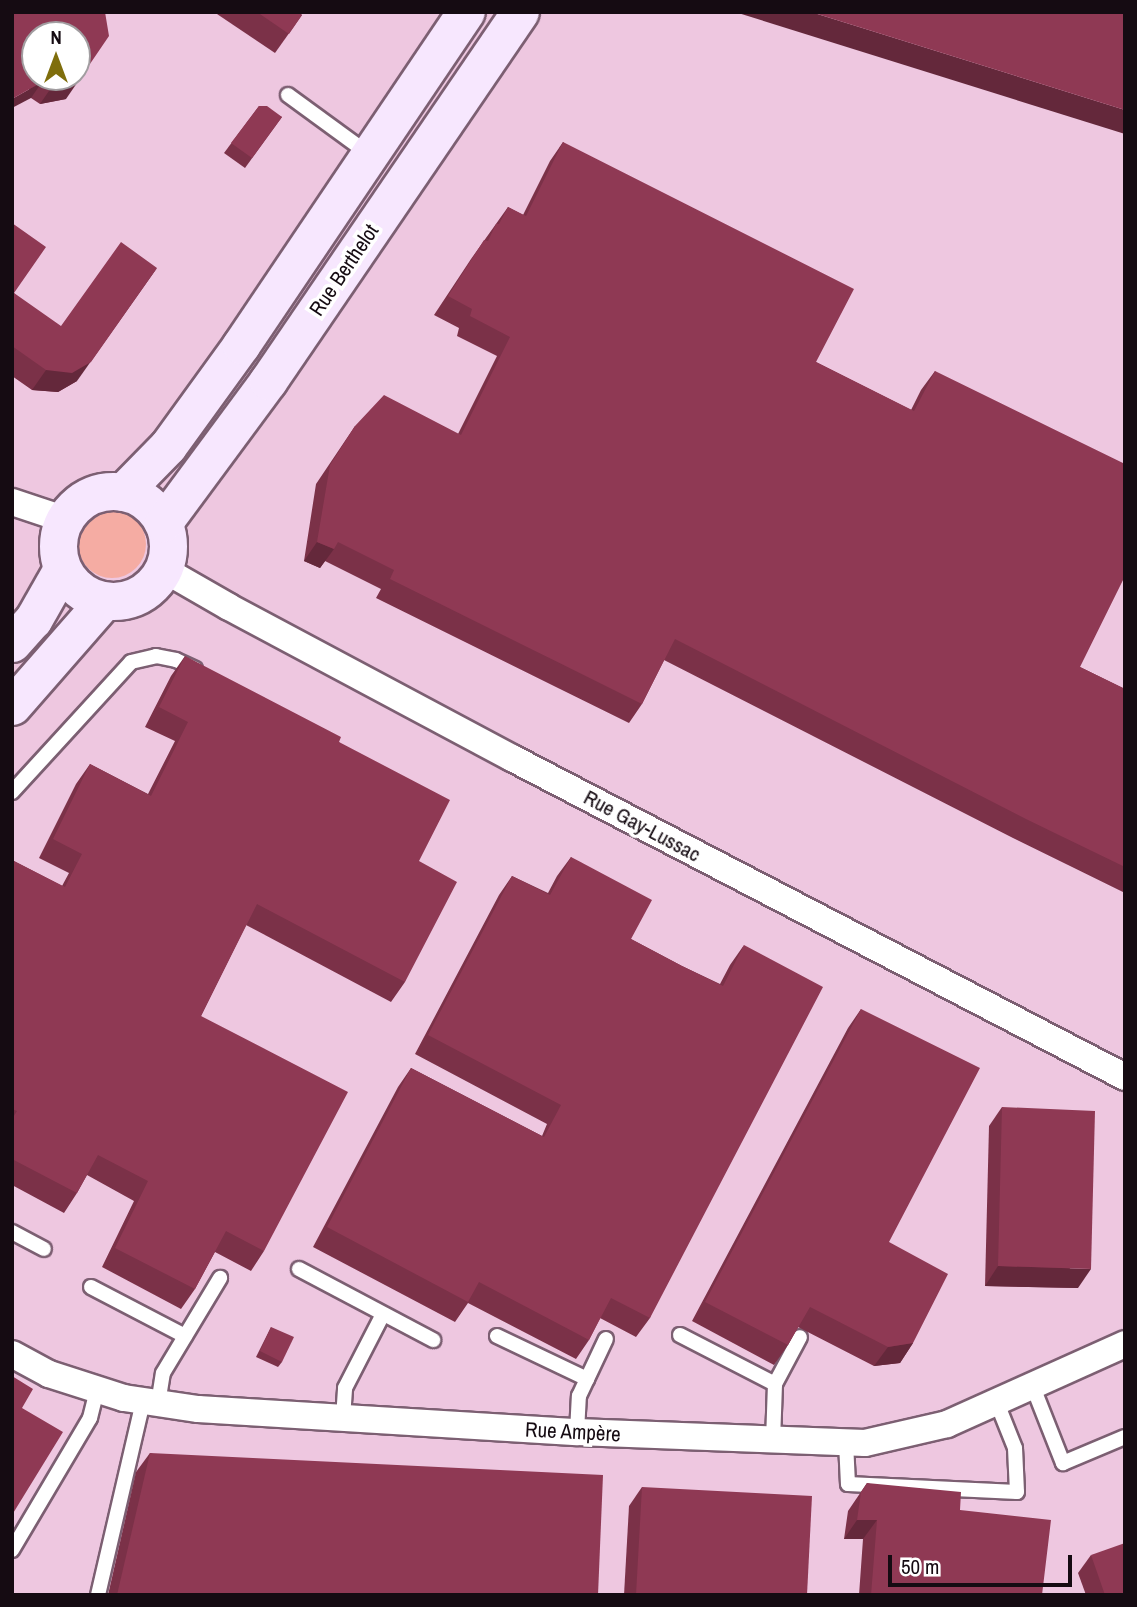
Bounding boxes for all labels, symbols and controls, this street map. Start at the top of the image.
north arrow [21,21,91,91]
text: N [50,24,62,50]
street label: Rue Berthelot [304,219,384,321]
street label: Rue Gay-Lussac [579,785,705,867]
street label: Rue Ampère [524,1417,622,1447]
scale bar [892,1540,1076,1584]
text: 50 m [901,1552,939,1581]

